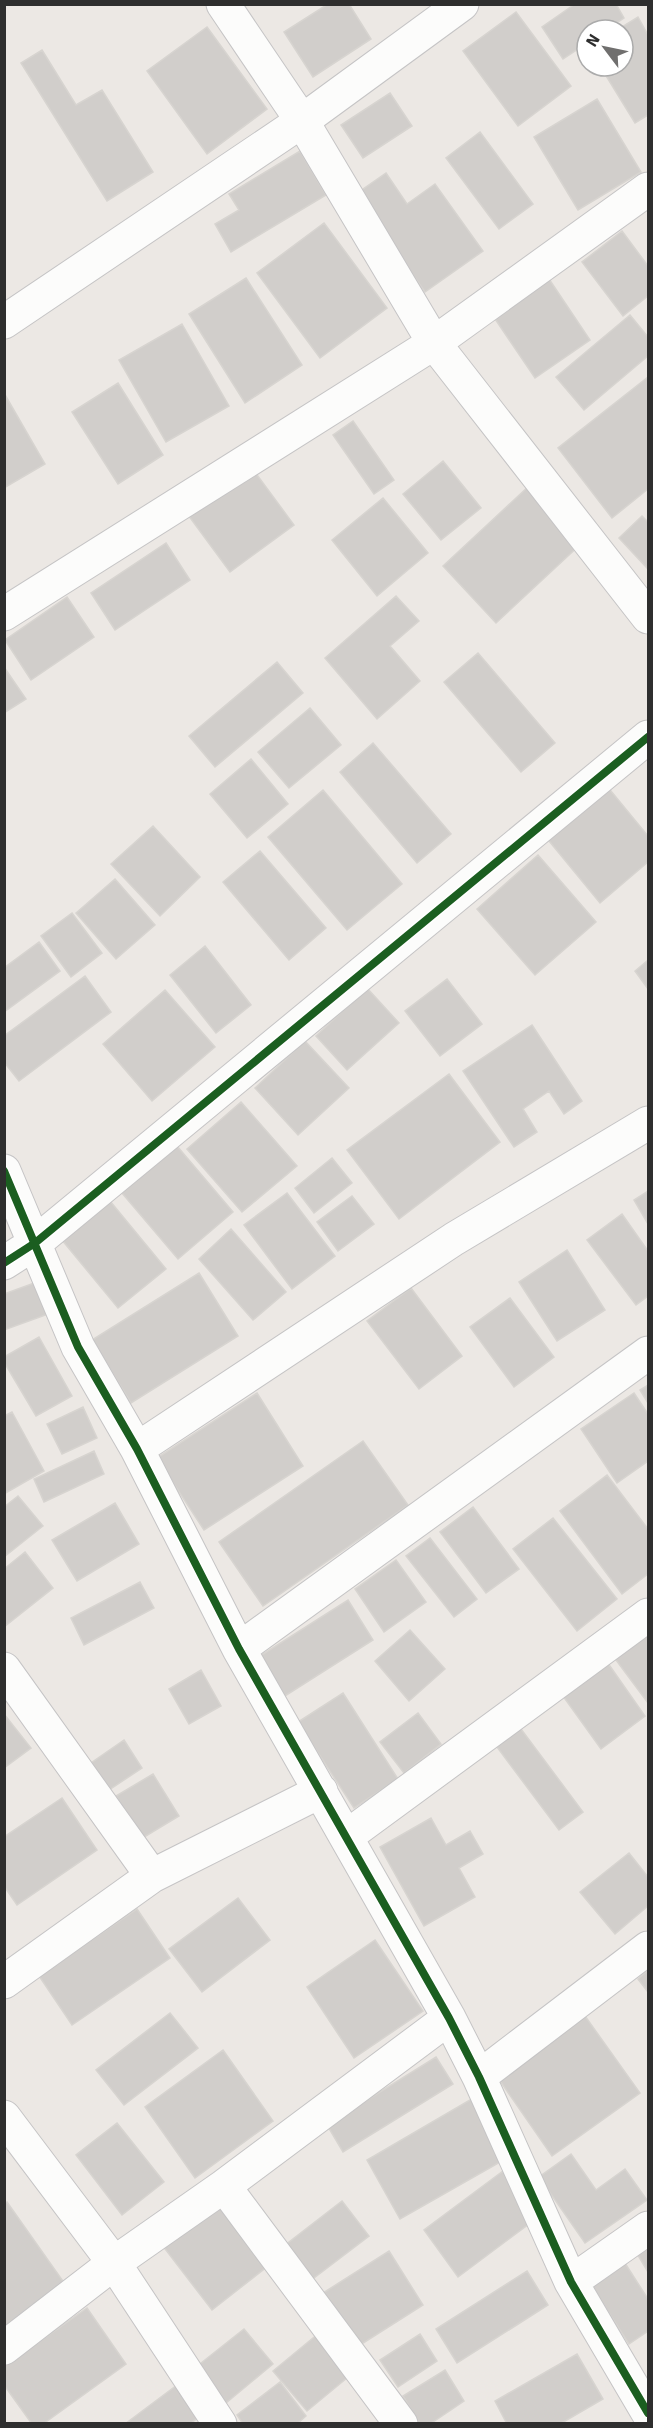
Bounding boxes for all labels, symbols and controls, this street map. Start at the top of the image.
north arrow [575,18,635,78]
text: N [582,31,605,51]

